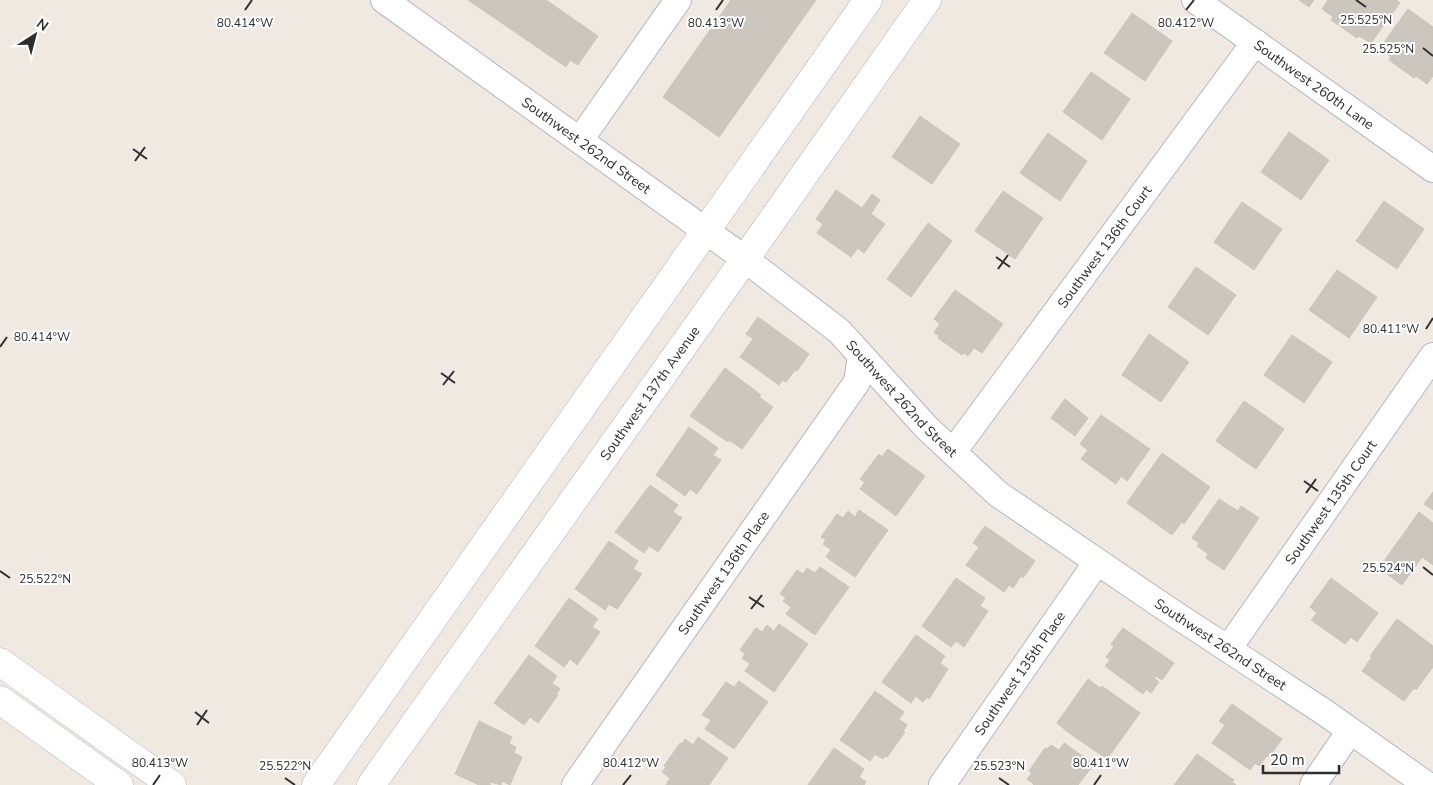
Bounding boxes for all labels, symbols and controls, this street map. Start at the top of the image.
north arrow [10,10,60,60]
text: 25.525°N [1340,12,1392,28]
text: N [33,14,52,36]
text: 80.414°W [217,15,273,31]
text: 80.413°W [688,15,744,31]
text: 80.412°W [1158,15,1214,31]
street label: Southwest 260th Lane [1250,35,1378,134]
text: 25.525°N [1362,41,1414,57]
street label: Southwest 262nd Street [518,92,655,198]
street label: Southwest 136th Court [1053,181,1156,312]
text: 80.411°W [1363,321,1419,337]
street label: Southwest 137th Avenue [595,322,704,464]
text: 80.414°W [14,329,70,345]
street label: Southwest 262nd Street [842,336,962,461]
street label: Southwest 135th Court [1280,436,1381,568]
street label: Southwest 136th Place [673,507,774,639]
text: 25.524°N [1362,560,1414,576]
text: 25.522°N [19,571,71,587]
street label: Southwest 262nd Street [1151,594,1290,694]
street label: Southwest 135th Place [970,607,1069,739]
scale bar [1263,742,1339,774]
text: 20 m [1270,750,1305,770]
text: 80.413°W [132,755,188,771]
text: 80.412°W [603,755,659,771]
text: 80.411°W [1073,755,1129,771]
text: 25.522°N [259,758,311,774]
text: 25.523°N [973,758,1025,774]

